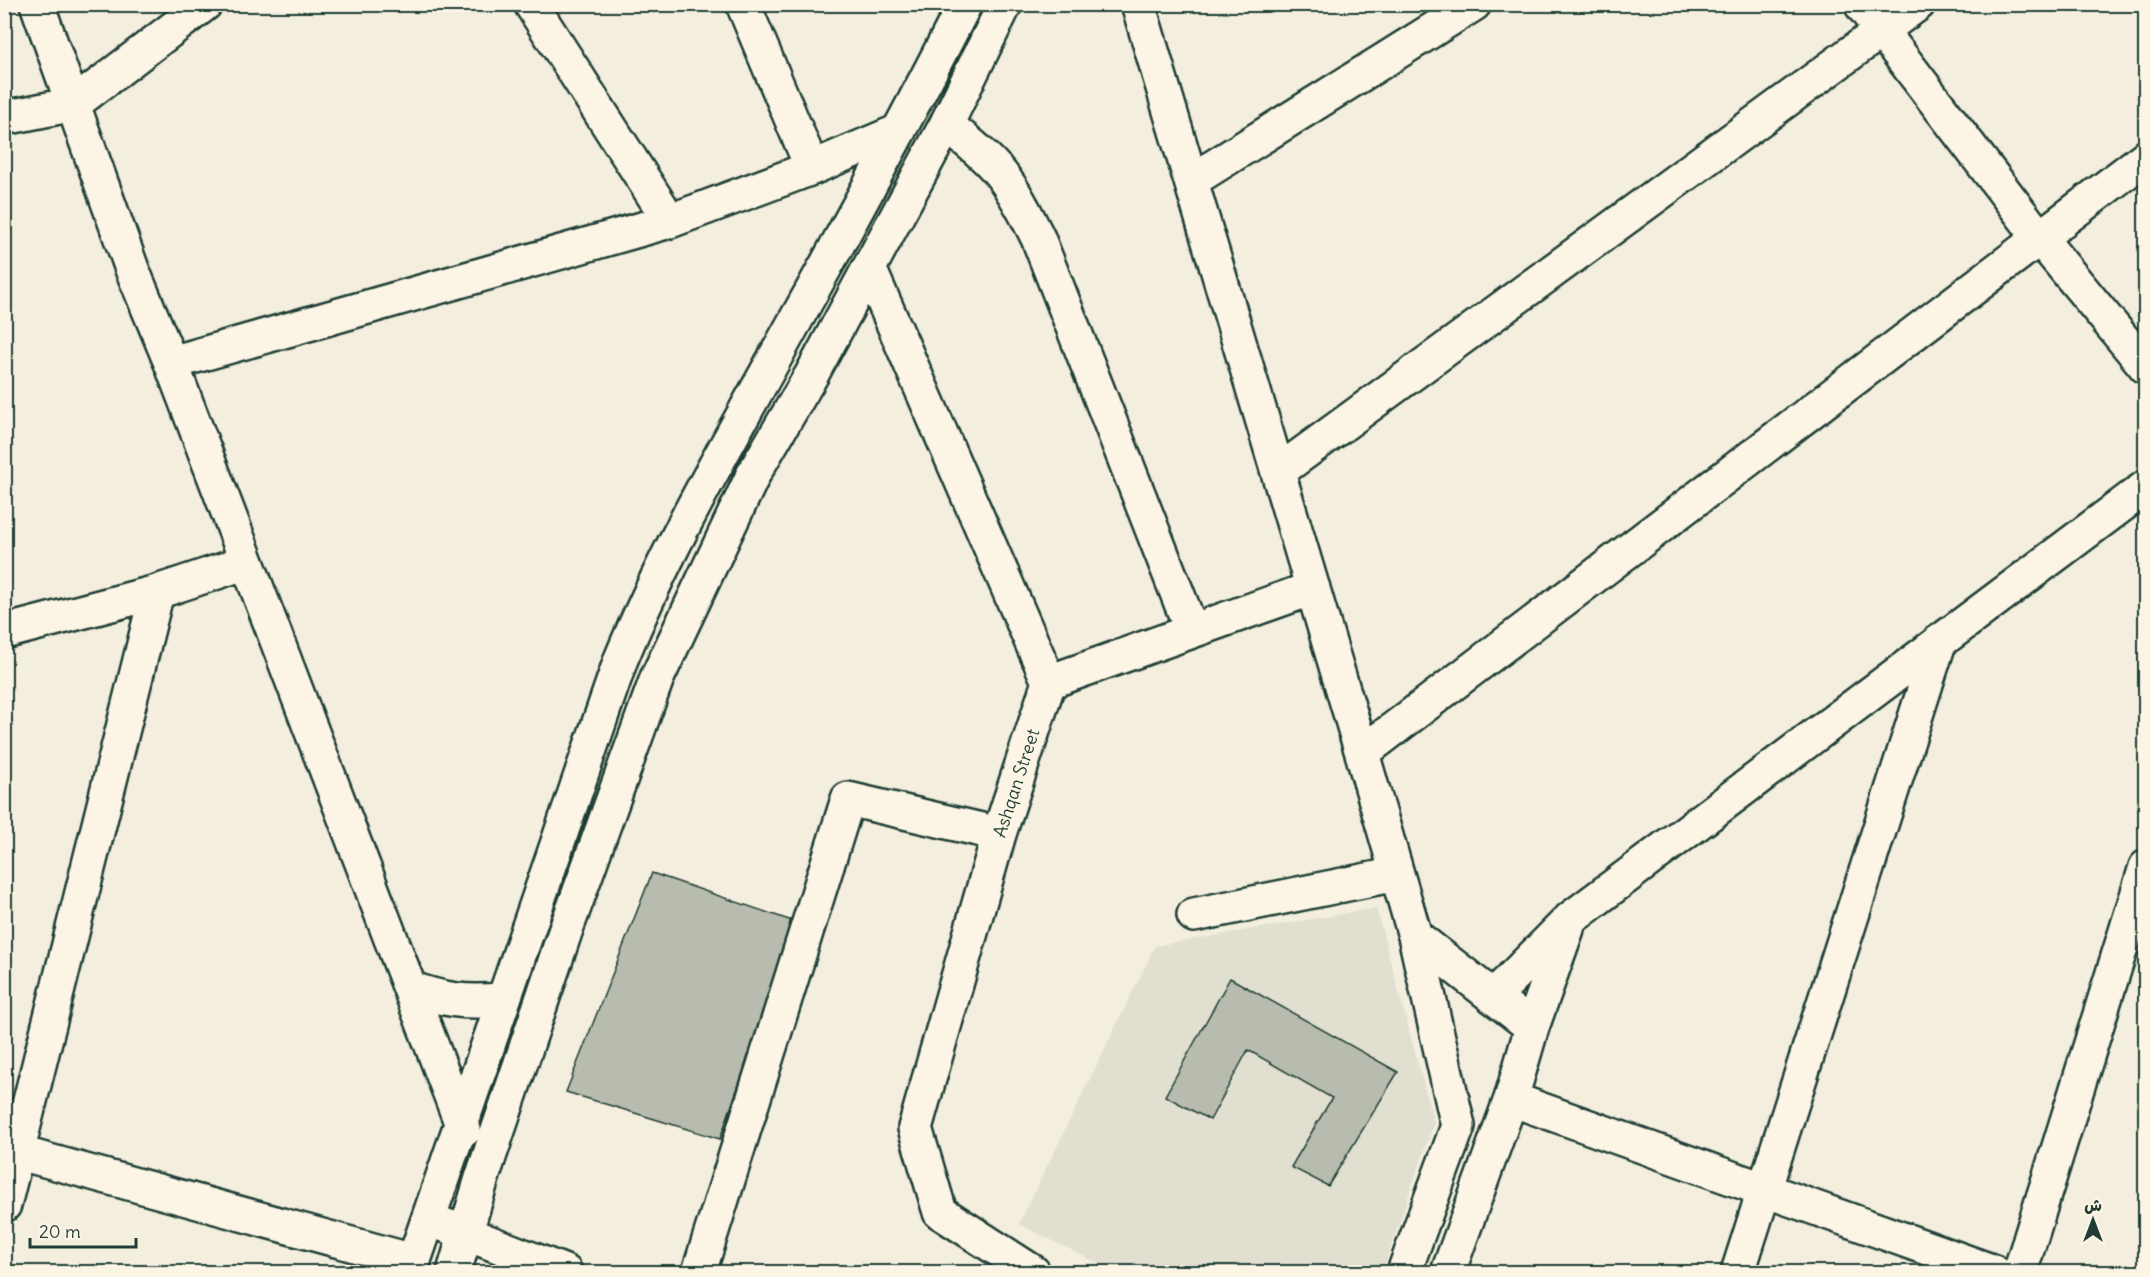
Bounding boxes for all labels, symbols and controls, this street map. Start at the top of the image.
street label: Ashqan Street [988,726,1044,840]
north arrow [2063,1190,2123,1250]
text: ش [2084,1195,2102,1215]
scale bar [30,1211,136,1249]
text: 20 m [39,1220,81,1243]

